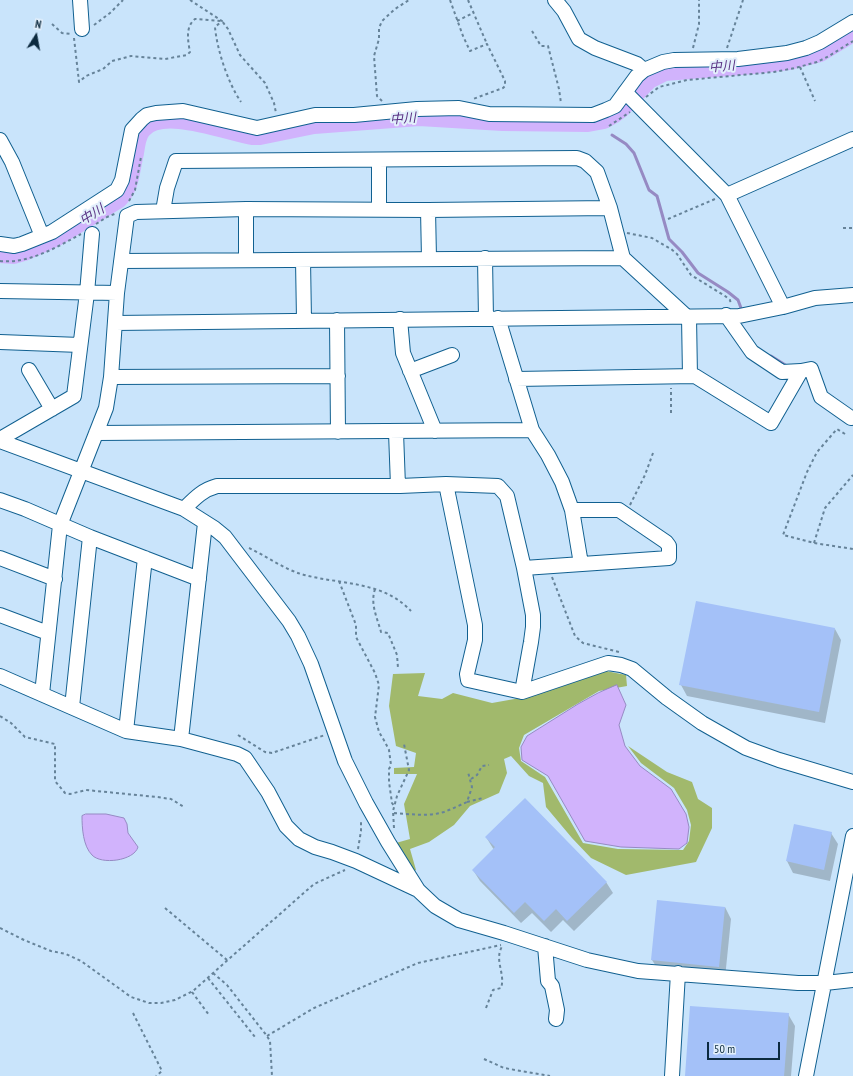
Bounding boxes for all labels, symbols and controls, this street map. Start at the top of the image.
north arrow [16,16,56,56]
text: N [34,17,43,32]
water label: 中川 [708,58,736,76]
water label: 中川 [389,110,417,128]
water label: 中川 [77,201,107,229]
scale bar [709,1034,782,1060]
text: 50 m [714,1041,735,1056]

